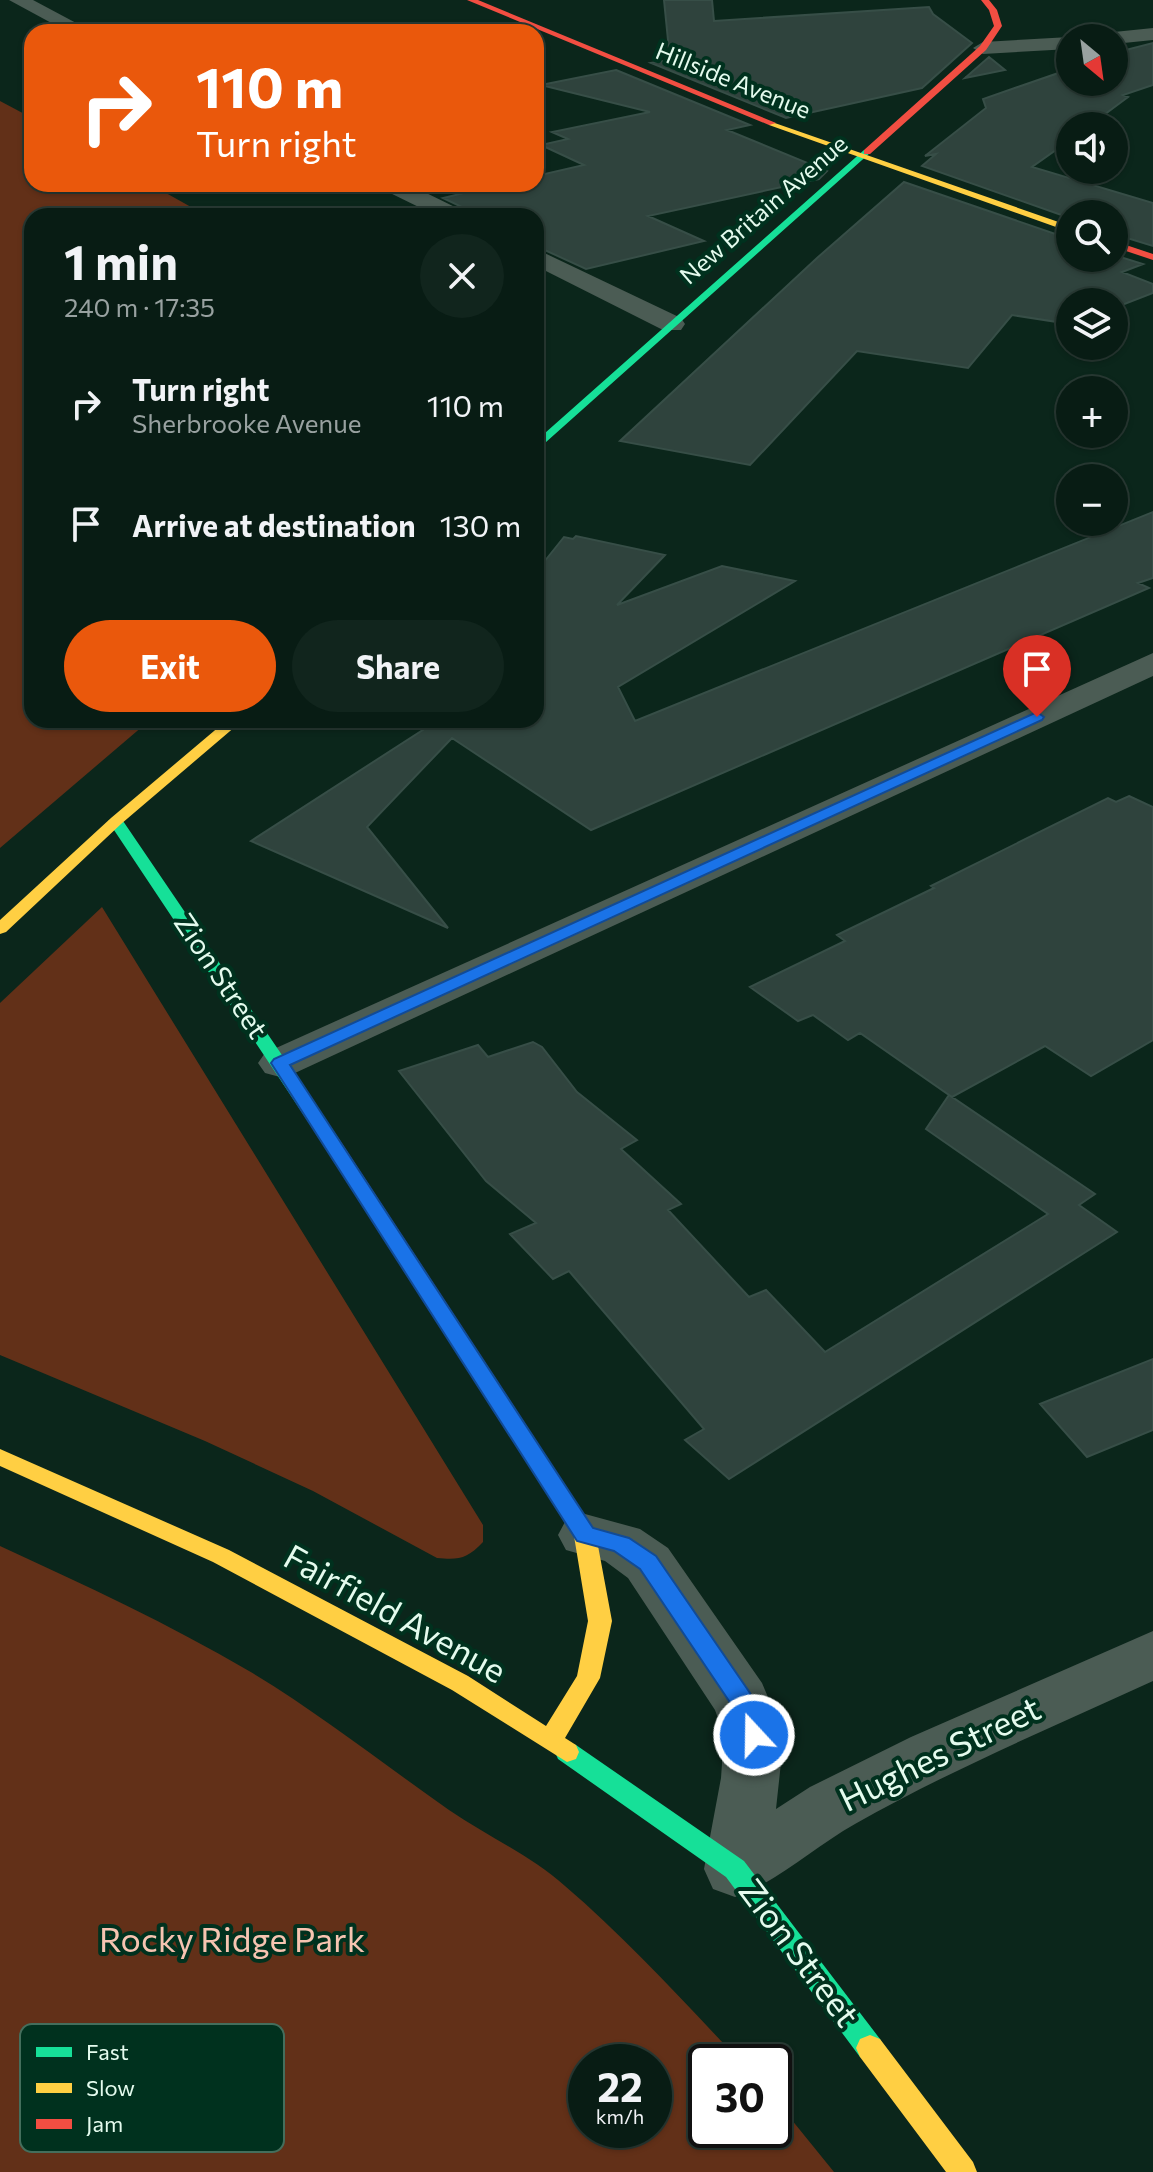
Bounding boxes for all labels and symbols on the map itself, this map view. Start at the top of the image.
north arrow [1056,24,1128,96]
street label: Hillside Avenue [652,35,815,124]
street label: New Britain Avenue [673,128,853,289]
pin [1003,635,1071,717]
street label: Zion Street [168,907,276,1044]
street label: Fairfield Avenue [278,1534,514,1691]
street label: Hughes Street [832,1685,1046,1819]
position arrow [712,1693,796,1777]
street label: Zion Street [731,1870,870,2034]
park label: Rocky Ridge Park [99,1917,365,1959]
legend [20,2024,284,2152]
text: Fast [86,2038,129,2065]
speed limit sign: 30 [688,2044,792,2148]
text: Slow [86,2074,135,2101]
text: Jam [86,2110,123,2137]

